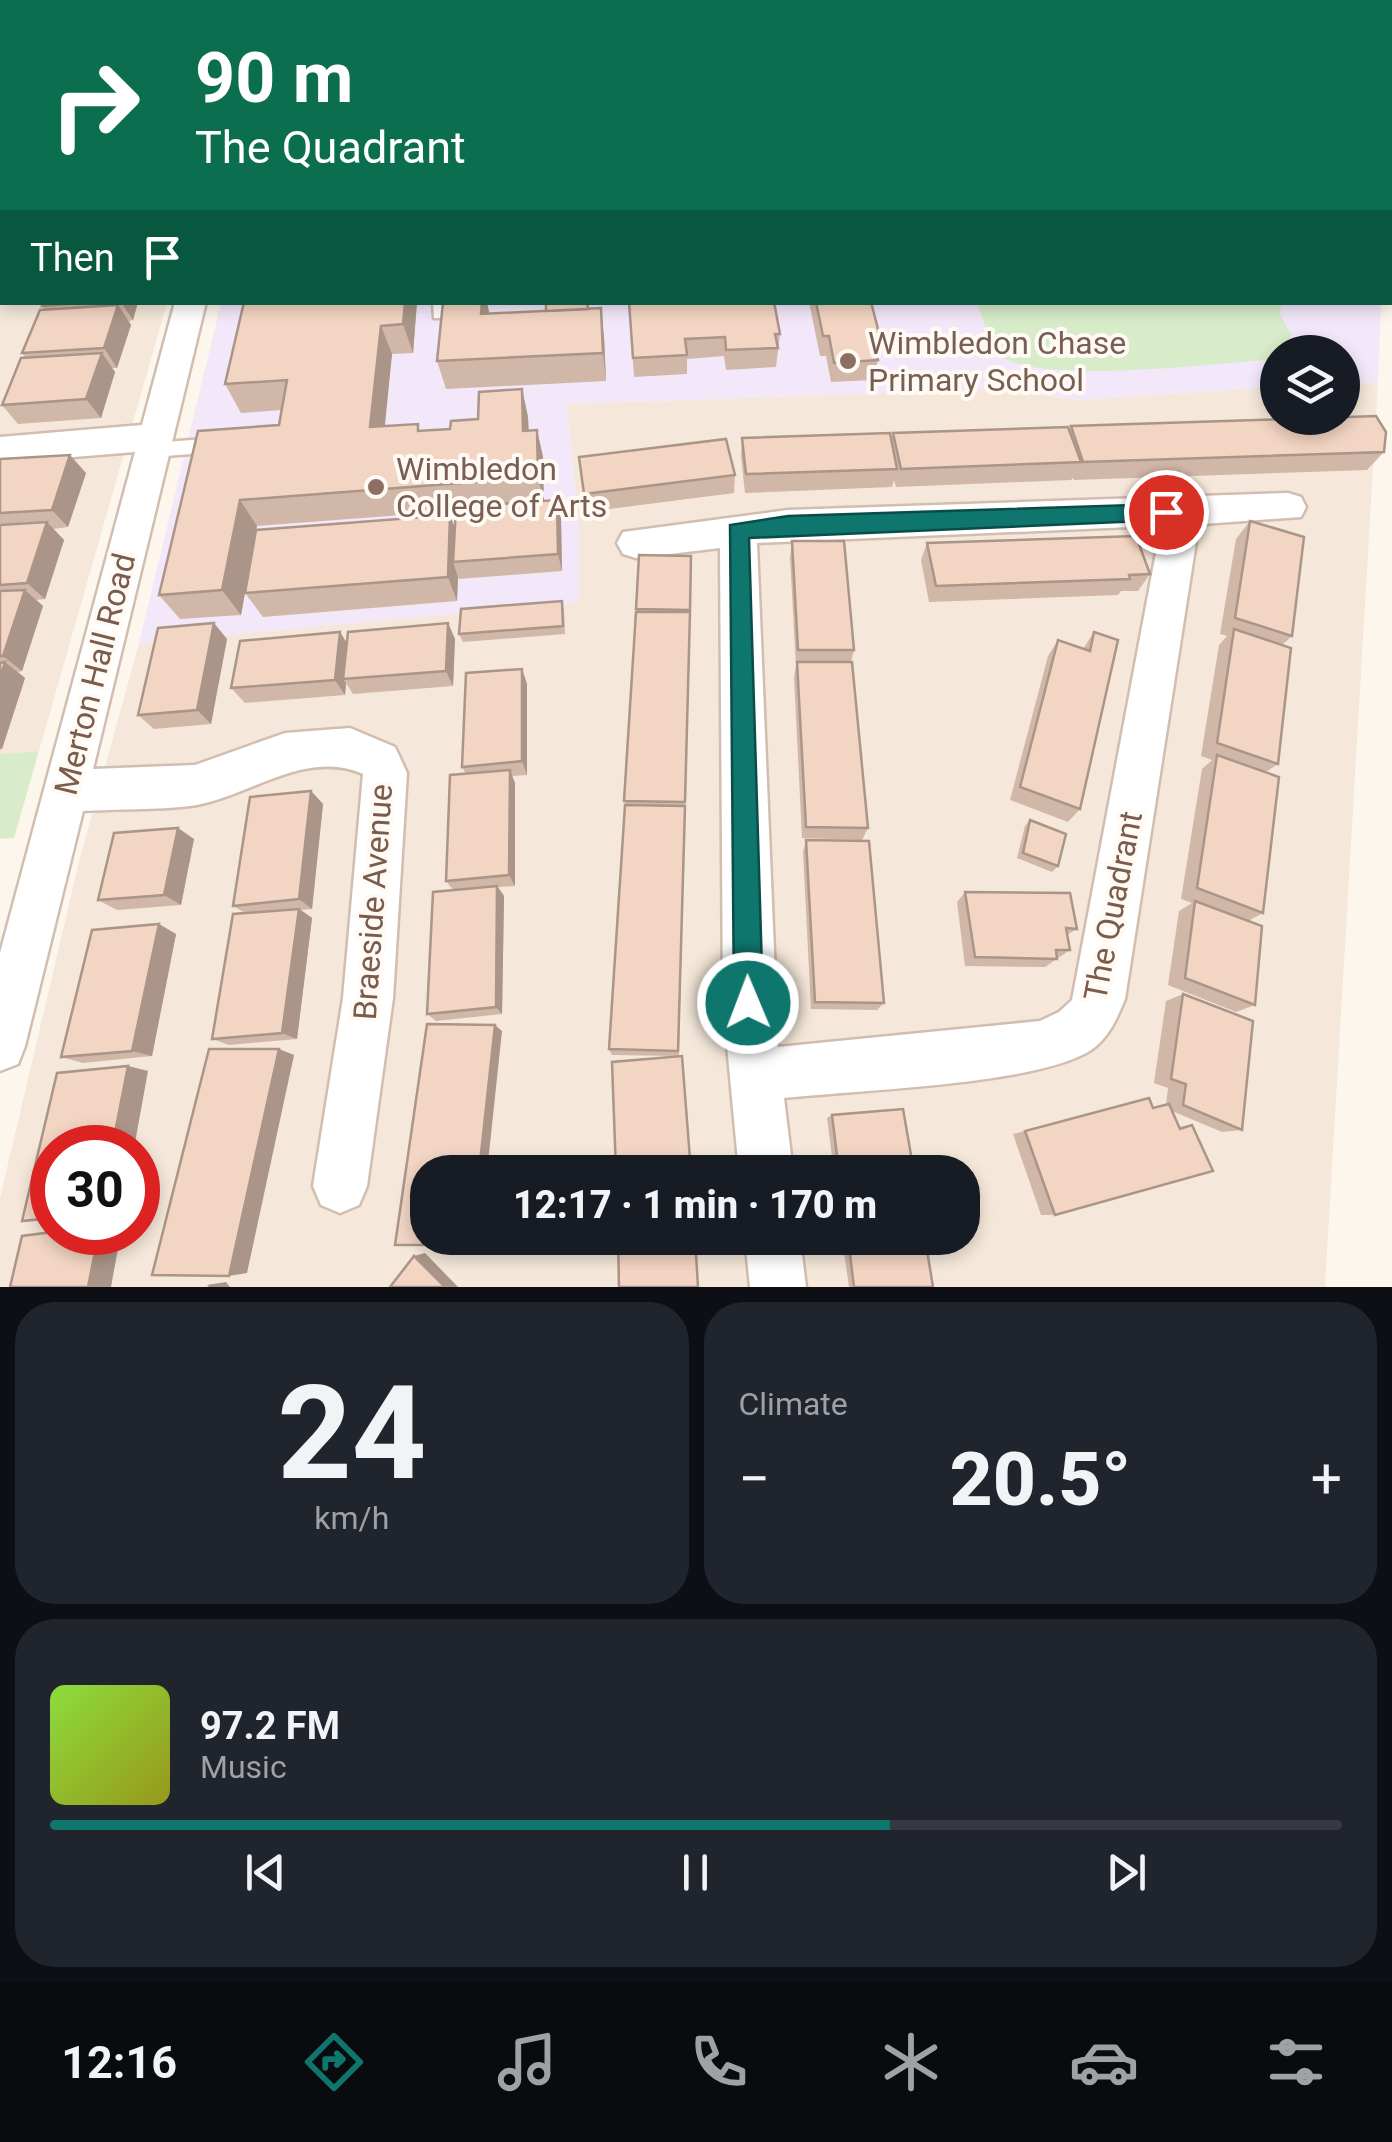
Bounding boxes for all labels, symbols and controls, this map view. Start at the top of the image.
text: 90 m [195,37,353,119]
icon: right [30,40,160,170]
text: The Quadrant [195,121,466,174]
icon: arrive [135,230,190,285]
text: Then [30,236,115,280]
place label: Wimbledon Chase Primary School [868,324,1126,399]
map controls [1260,335,1360,435]
button: layers [1260,335,1360,435]
marker: Wimbledon Chase Primary School [837,350,859,372]
place label: Wimbledon College of Arts [396,450,607,525]
pin [1124,470,1209,555]
marker: Wimbledon College of Arts [365,476,387,498]
icon: arrive [1139,485,1194,540]
street label: Merton Hall Road [47,549,143,799]
street label: Braeside Avenue [346,783,400,1021]
street label: The Quadrant [1076,808,1150,1004]
position arrow [696,951,800,1055]
speed limit sign: 30 [30,1125,160,1255]
text: 12:17 · 1 min · 170 m [513,1183,877,1227]
text: 24 [277,1357,426,1510]
text: Climate [739,1385,848,1423]
text: 20.5° [950,1435,1131,1523]
text: − [739,1447,770,1511]
text: + [1311,1447,1342,1511]
text: km/h [314,1499,389,1537]
text: 97.2 FM [200,1704,340,1748]
text: Music [200,1748,287,1786]
icon: previous [238,1845,293,1900]
icon: pause [668,1845,723,1900]
icon: next [1099,1845,1154,1900]
icon: directions [299,2027,369,2097]
icon: music [492,2027,562,2097]
icon: phone [684,2027,754,2097]
icon: climate [876,2027,946,2097]
icon: car [1069,2027,1139,2097]
icon: filters [1261,2027,1331,2097]
text: 12:16 [61,2036,177,2089]

